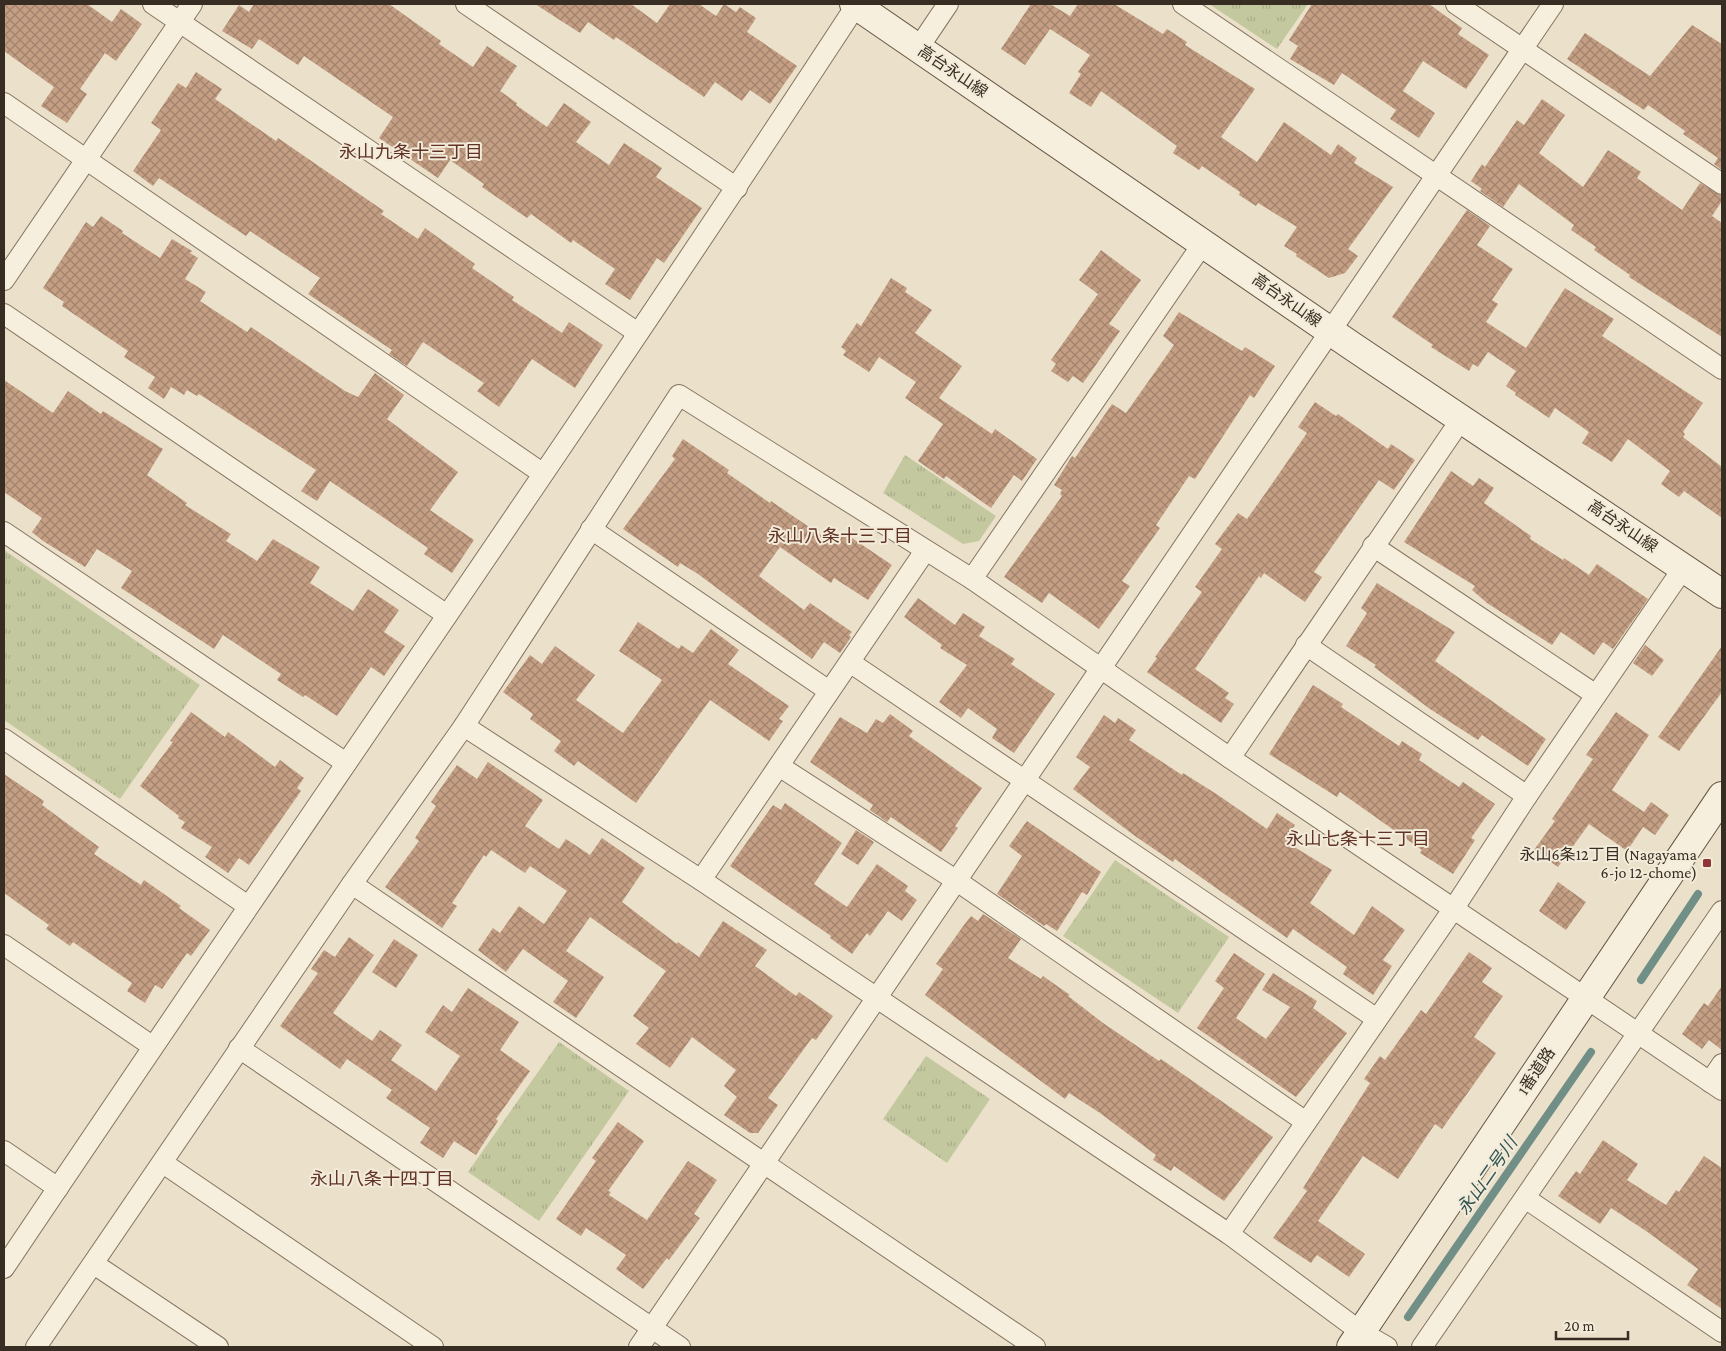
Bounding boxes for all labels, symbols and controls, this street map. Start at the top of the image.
street label: 高台永山線 [915,42,991,100]
district label: 永山九条十三丁目 [339,142,483,162]
street label: 高台永山線 [1249,270,1325,330]
street label: 高台永山線 [1585,497,1661,555]
district label: 永山八条十三丁目 [768,526,912,546]
district label: 永山七条十三丁目 [1286,829,1430,849]
place label: 永山6条12丁目 (Nagayama 6-jo 12-chome) [1520,846,1698,882]
marker: 永山6条12丁目 (Nagayama 6-jo 12-chome) [1701,857,1713,869]
street label: 1番道路 [1514,1044,1558,1098]
water label: 永山二号川 [1453,1132,1522,1219]
district label: 永山八条十四丁目 [310,1169,454,1189]
scale bar [1556,1308,1628,1340]
text: 20 m [1564,1318,1595,1334]

